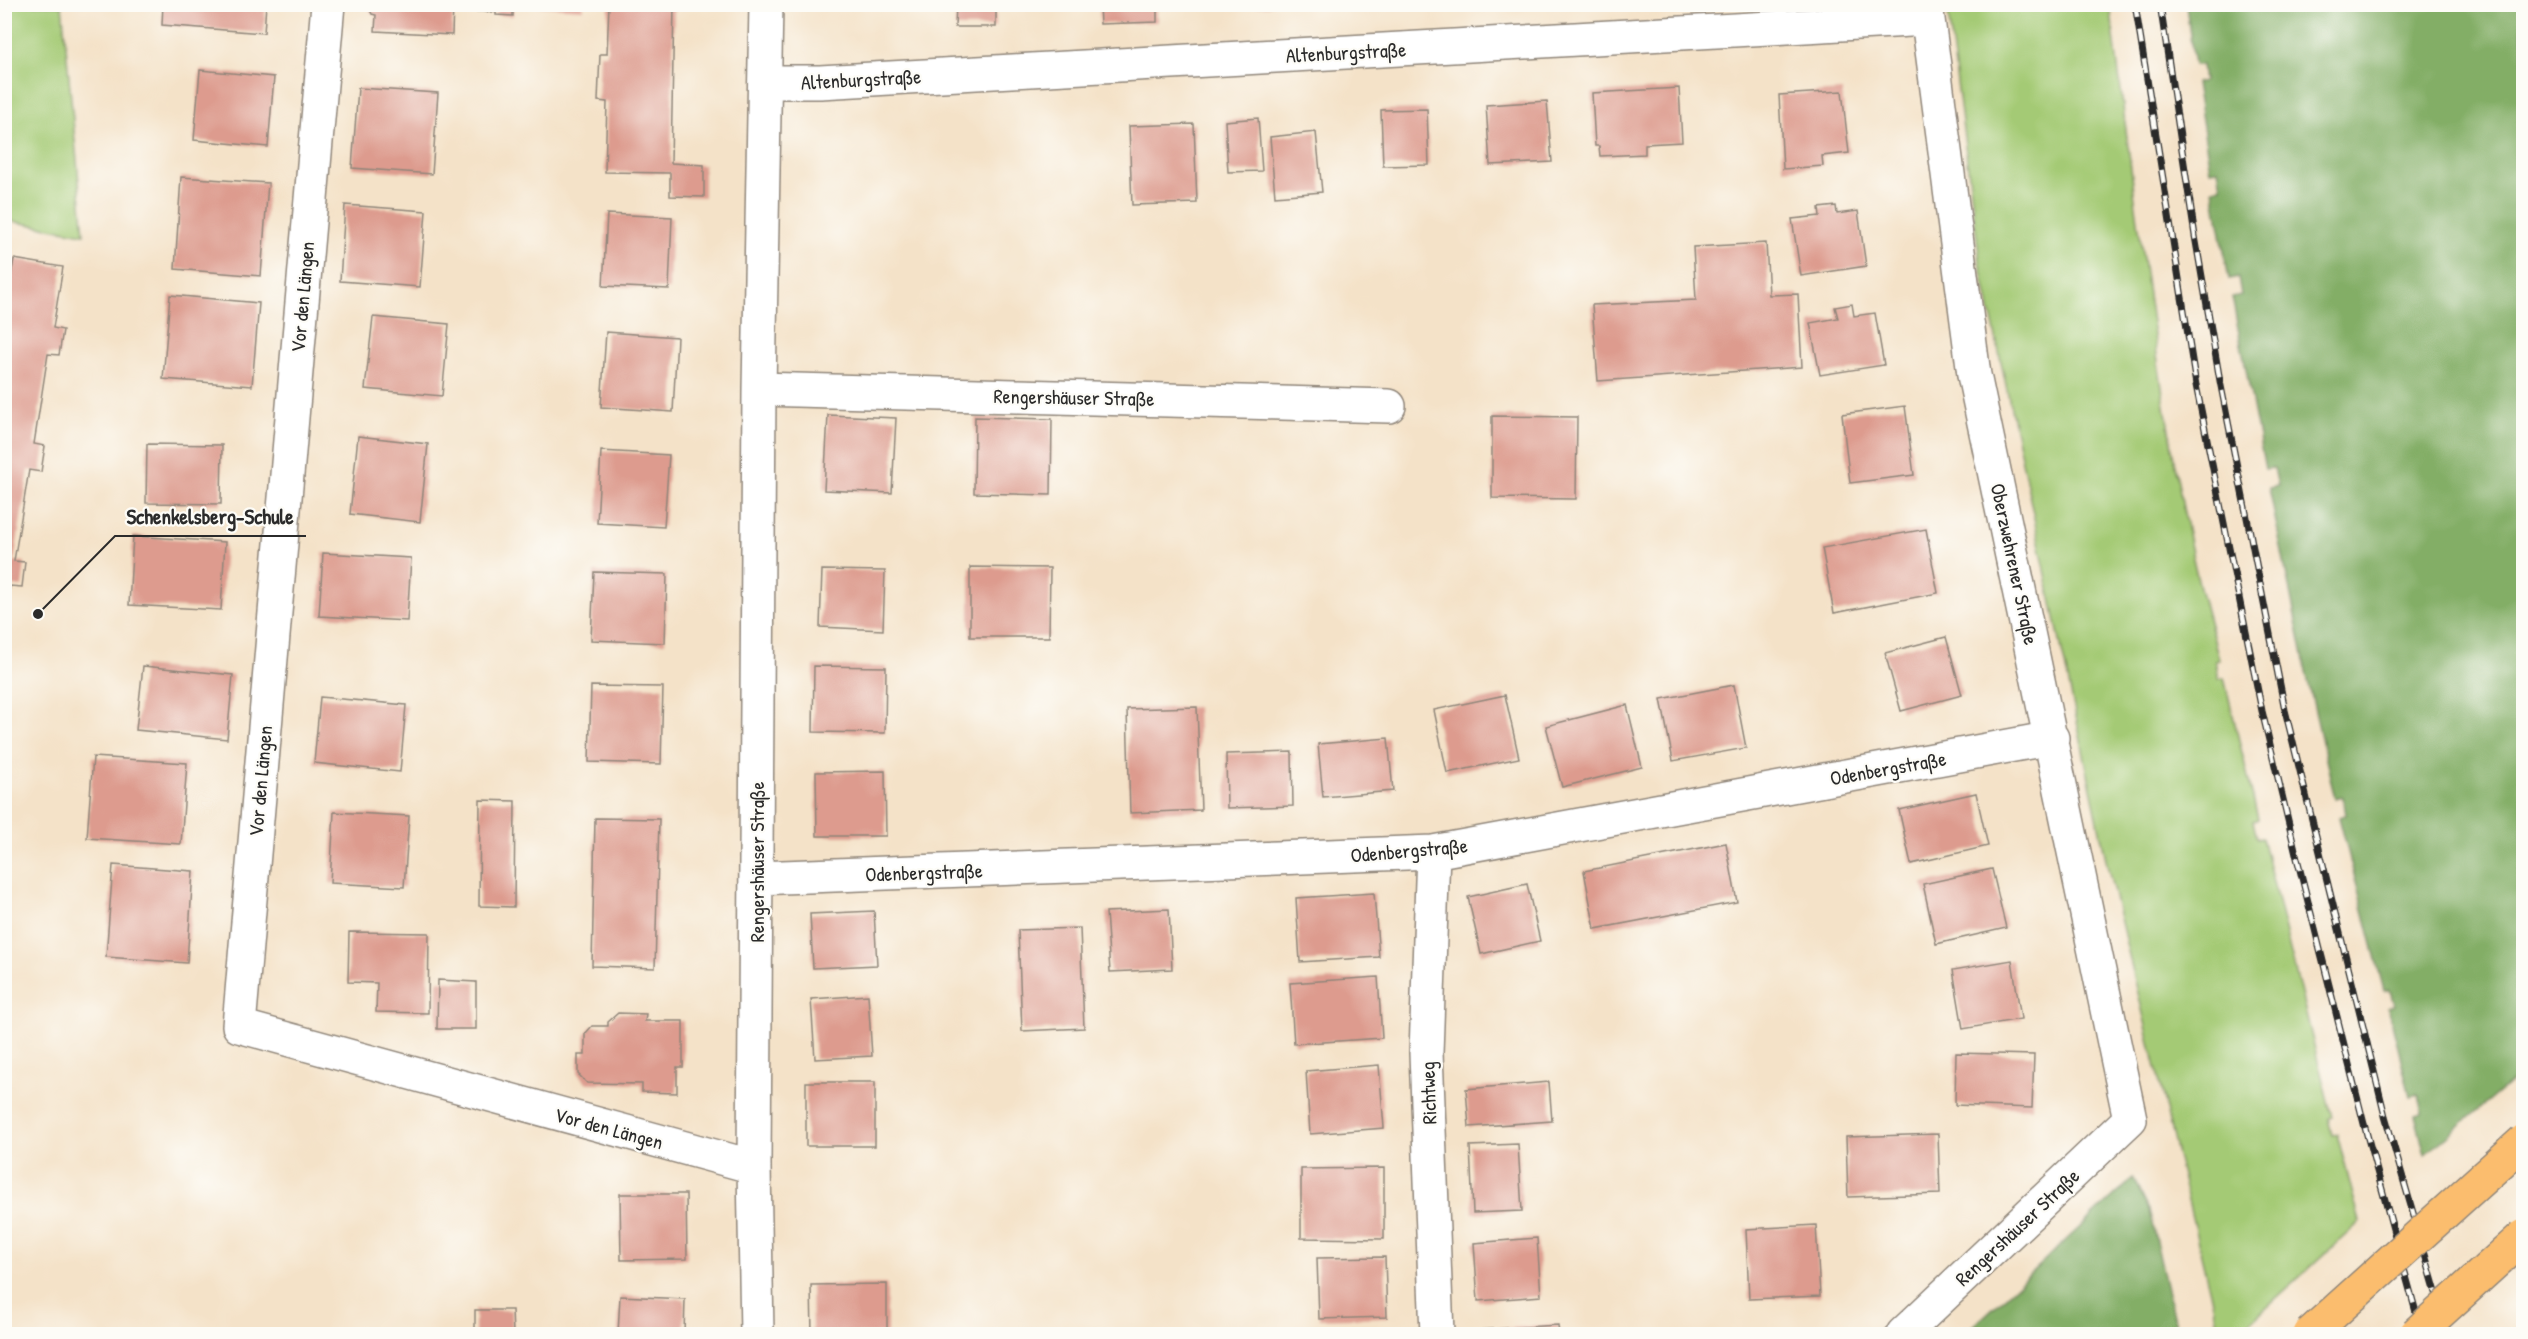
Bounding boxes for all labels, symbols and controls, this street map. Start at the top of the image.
street label: Altenburgstraße [1285,35,1407,69]
street label: Altenburgstraße [800,62,922,96]
street label: Vor den Längen [284,240,320,354]
street label: Rengershäuser Straße [993,382,1155,412]
street label: Oberzwehrener Straße [1985,481,2045,647]
callout: Schenkelsberg-Schule [115,497,306,536]
text: Schenkelsberg-Schule [126,502,294,532]
street label: Vor den Längen [242,724,278,838]
street label: Odenbergstraße [1828,745,1948,791]
street label: Rengershäuser Straße [743,782,770,942]
street label: Odenbergstraße [1349,831,1469,869]
street label: Odenbergstraße [865,856,983,888]
street label: Richtweg [1413,1061,1443,1125]
street label: Vor den Längen [552,1101,666,1155]
street label: Rengershäuser Straße [1949,1162,2085,1292]

